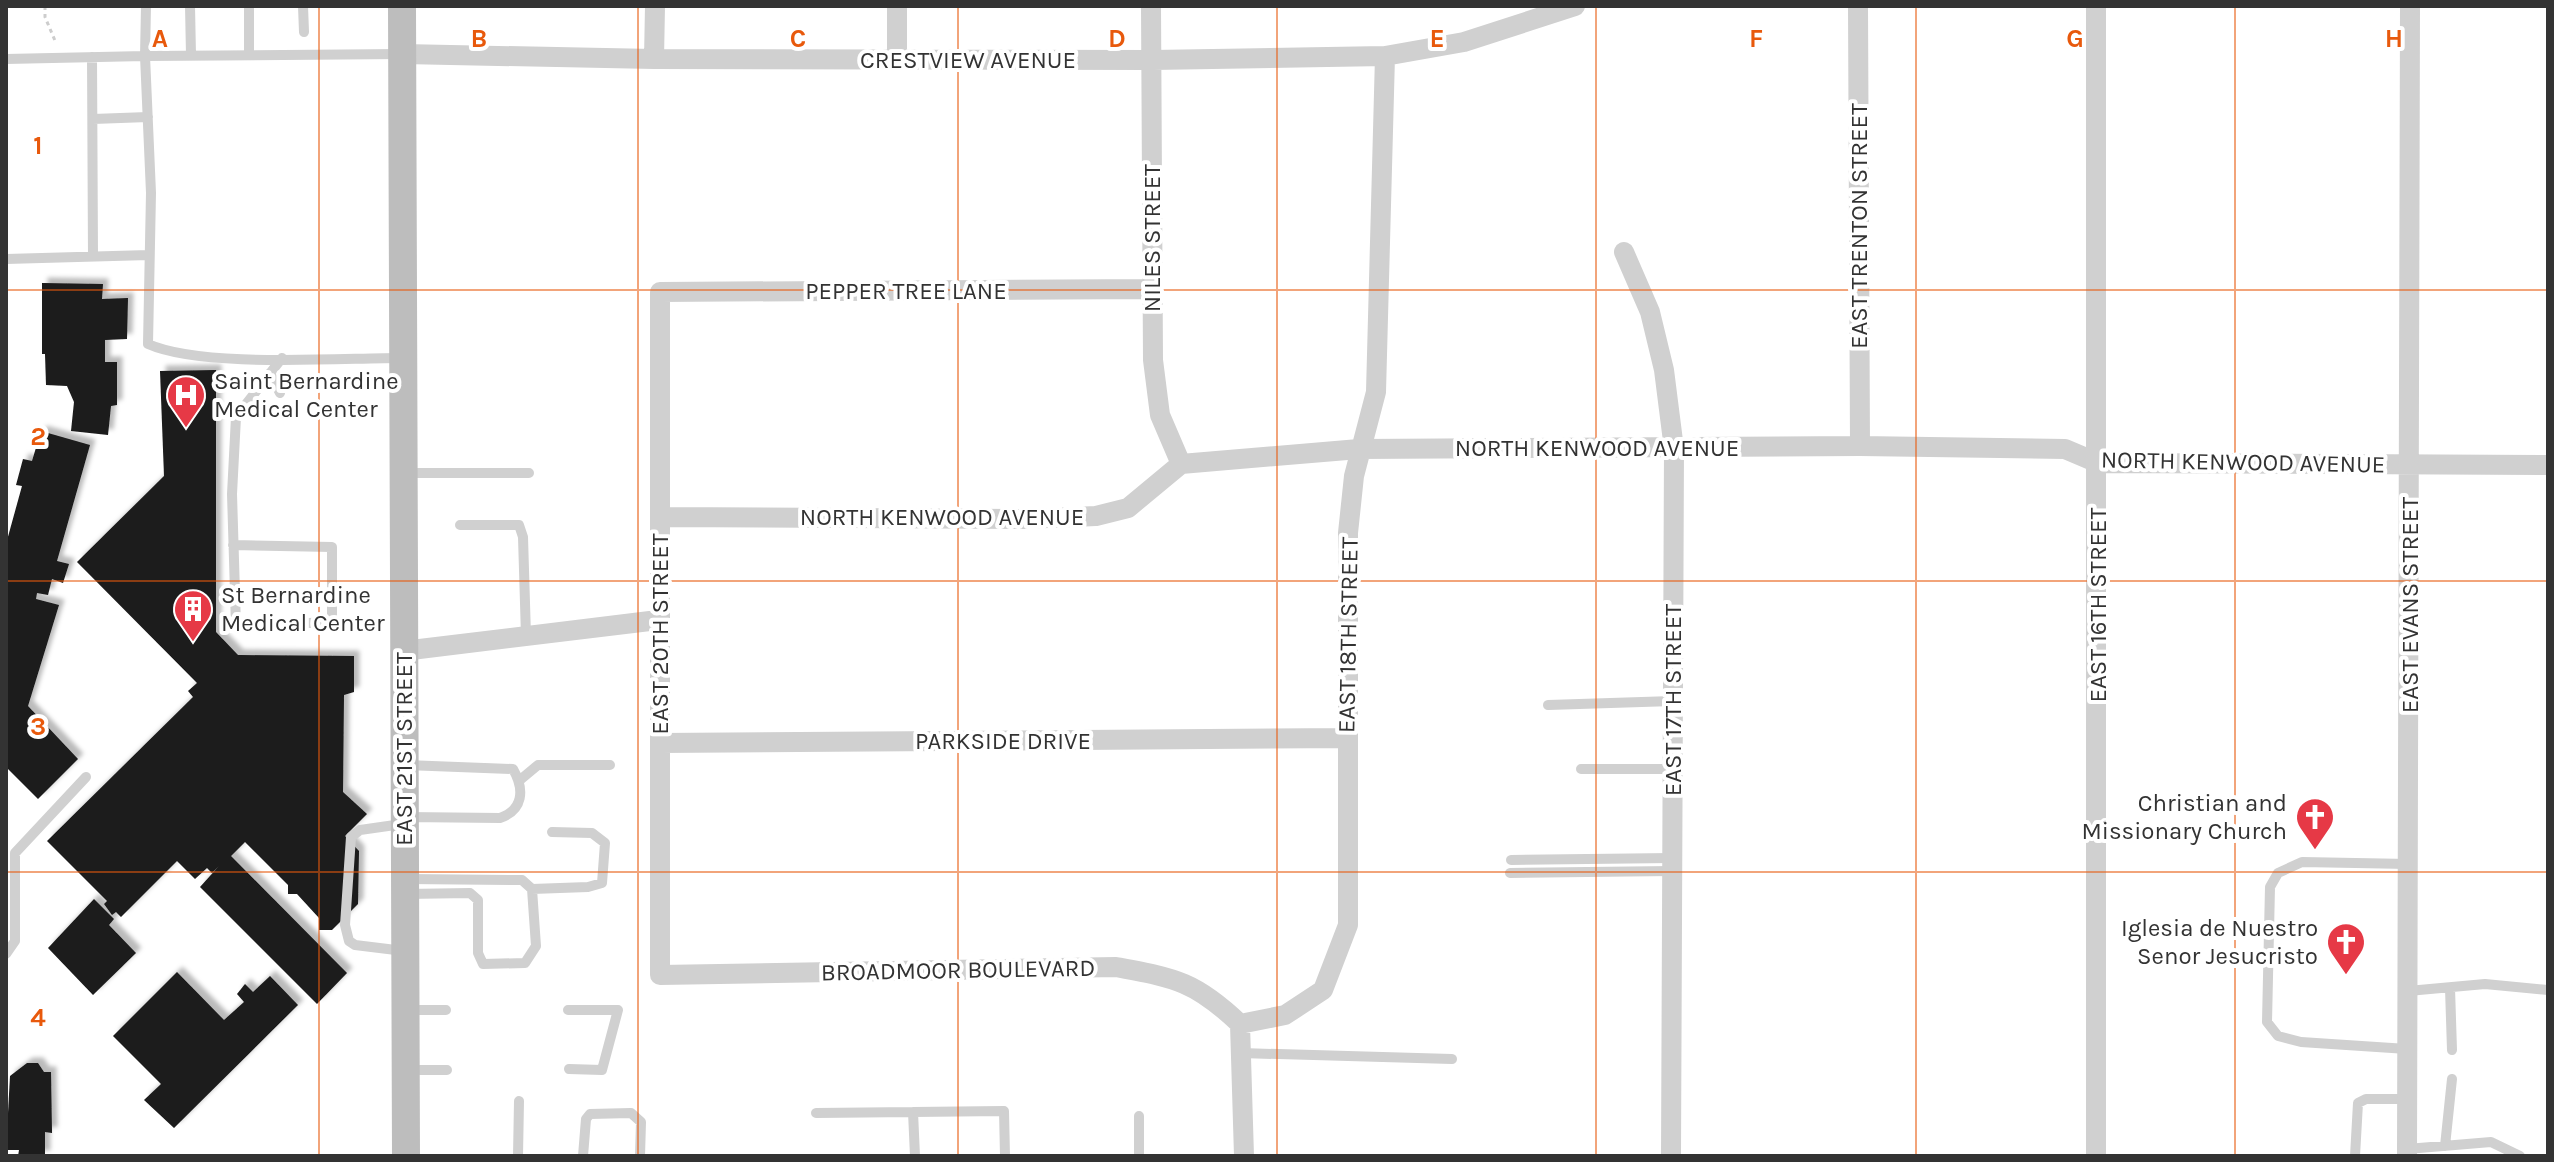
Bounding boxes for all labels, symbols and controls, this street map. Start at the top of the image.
text: A [152,23,168,54]
text: B [471,23,487,54]
text: C [790,23,806,54]
text: D [1108,23,1126,54]
text: E [1429,23,1445,54]
text: F [1749,23,1763,54]
text: G [2066,23,2084,54]
text: H [2385,23,2403,54]
street label: CRESTVIEW AVENUE [860,46,1076,74]
street label: EAST TRENTON STREET [1845,103,1873,349]
text: 1 [33,130,43,161]
street label: NILES STREET [1138,164,1166,312]
street label: PEPPER TREE LANE [805,277,1007,305]
place label: Saint Bernardine Medical Center [214,367,399,423]
hospital icon: Saint Bernardine Medical Center [165,374,207,429]
text: 2 [30,421,46,452]
street label: NORTH KENWOOD AVENUE [1455,434,1739,462]
street label: NORTH KENWOOD AVENUE [2101,446,2385,478]
street label: EAST EVANS STREET [2396,497,2424,713]
street label: NORTH KENWOOD AVENUE [800,503,1084,531]
street label: EAST 16TH STREET [2084,507,2112,703]
street label: EAST 20TH STREET [646,533,674,735]
street label: EAST 18TH STREET [1332,537,1364,733]
place label: St Bernardine Medical Center [221,581,385,637]
building icon: St Bernardine Medical Center [172,588,214,643]
street label: EAST 17TH STREET [1659,604,1687,796]
street label: EAST 21ST STREET [390,652,418,846]
text: 3 [30,711,46,742]
street label: PARKSIDE DRIVE [915,727,1091,755]
place label: Christian and Missionary Church [2082,789,2287,845]
church icon: Christian and Missionary Church [2294,796,2336,851]
place label: Iglesia de Nuestro Senor Jesucristo [2121,914,2318,970]
church icon: Iglesia de Nuestro Senor Jesucristo [2325,921,2367,976]
street label: BROADMOOR BOULEVARD [821,954,1095,986]
text: 4 [30,1002,46,1033]

